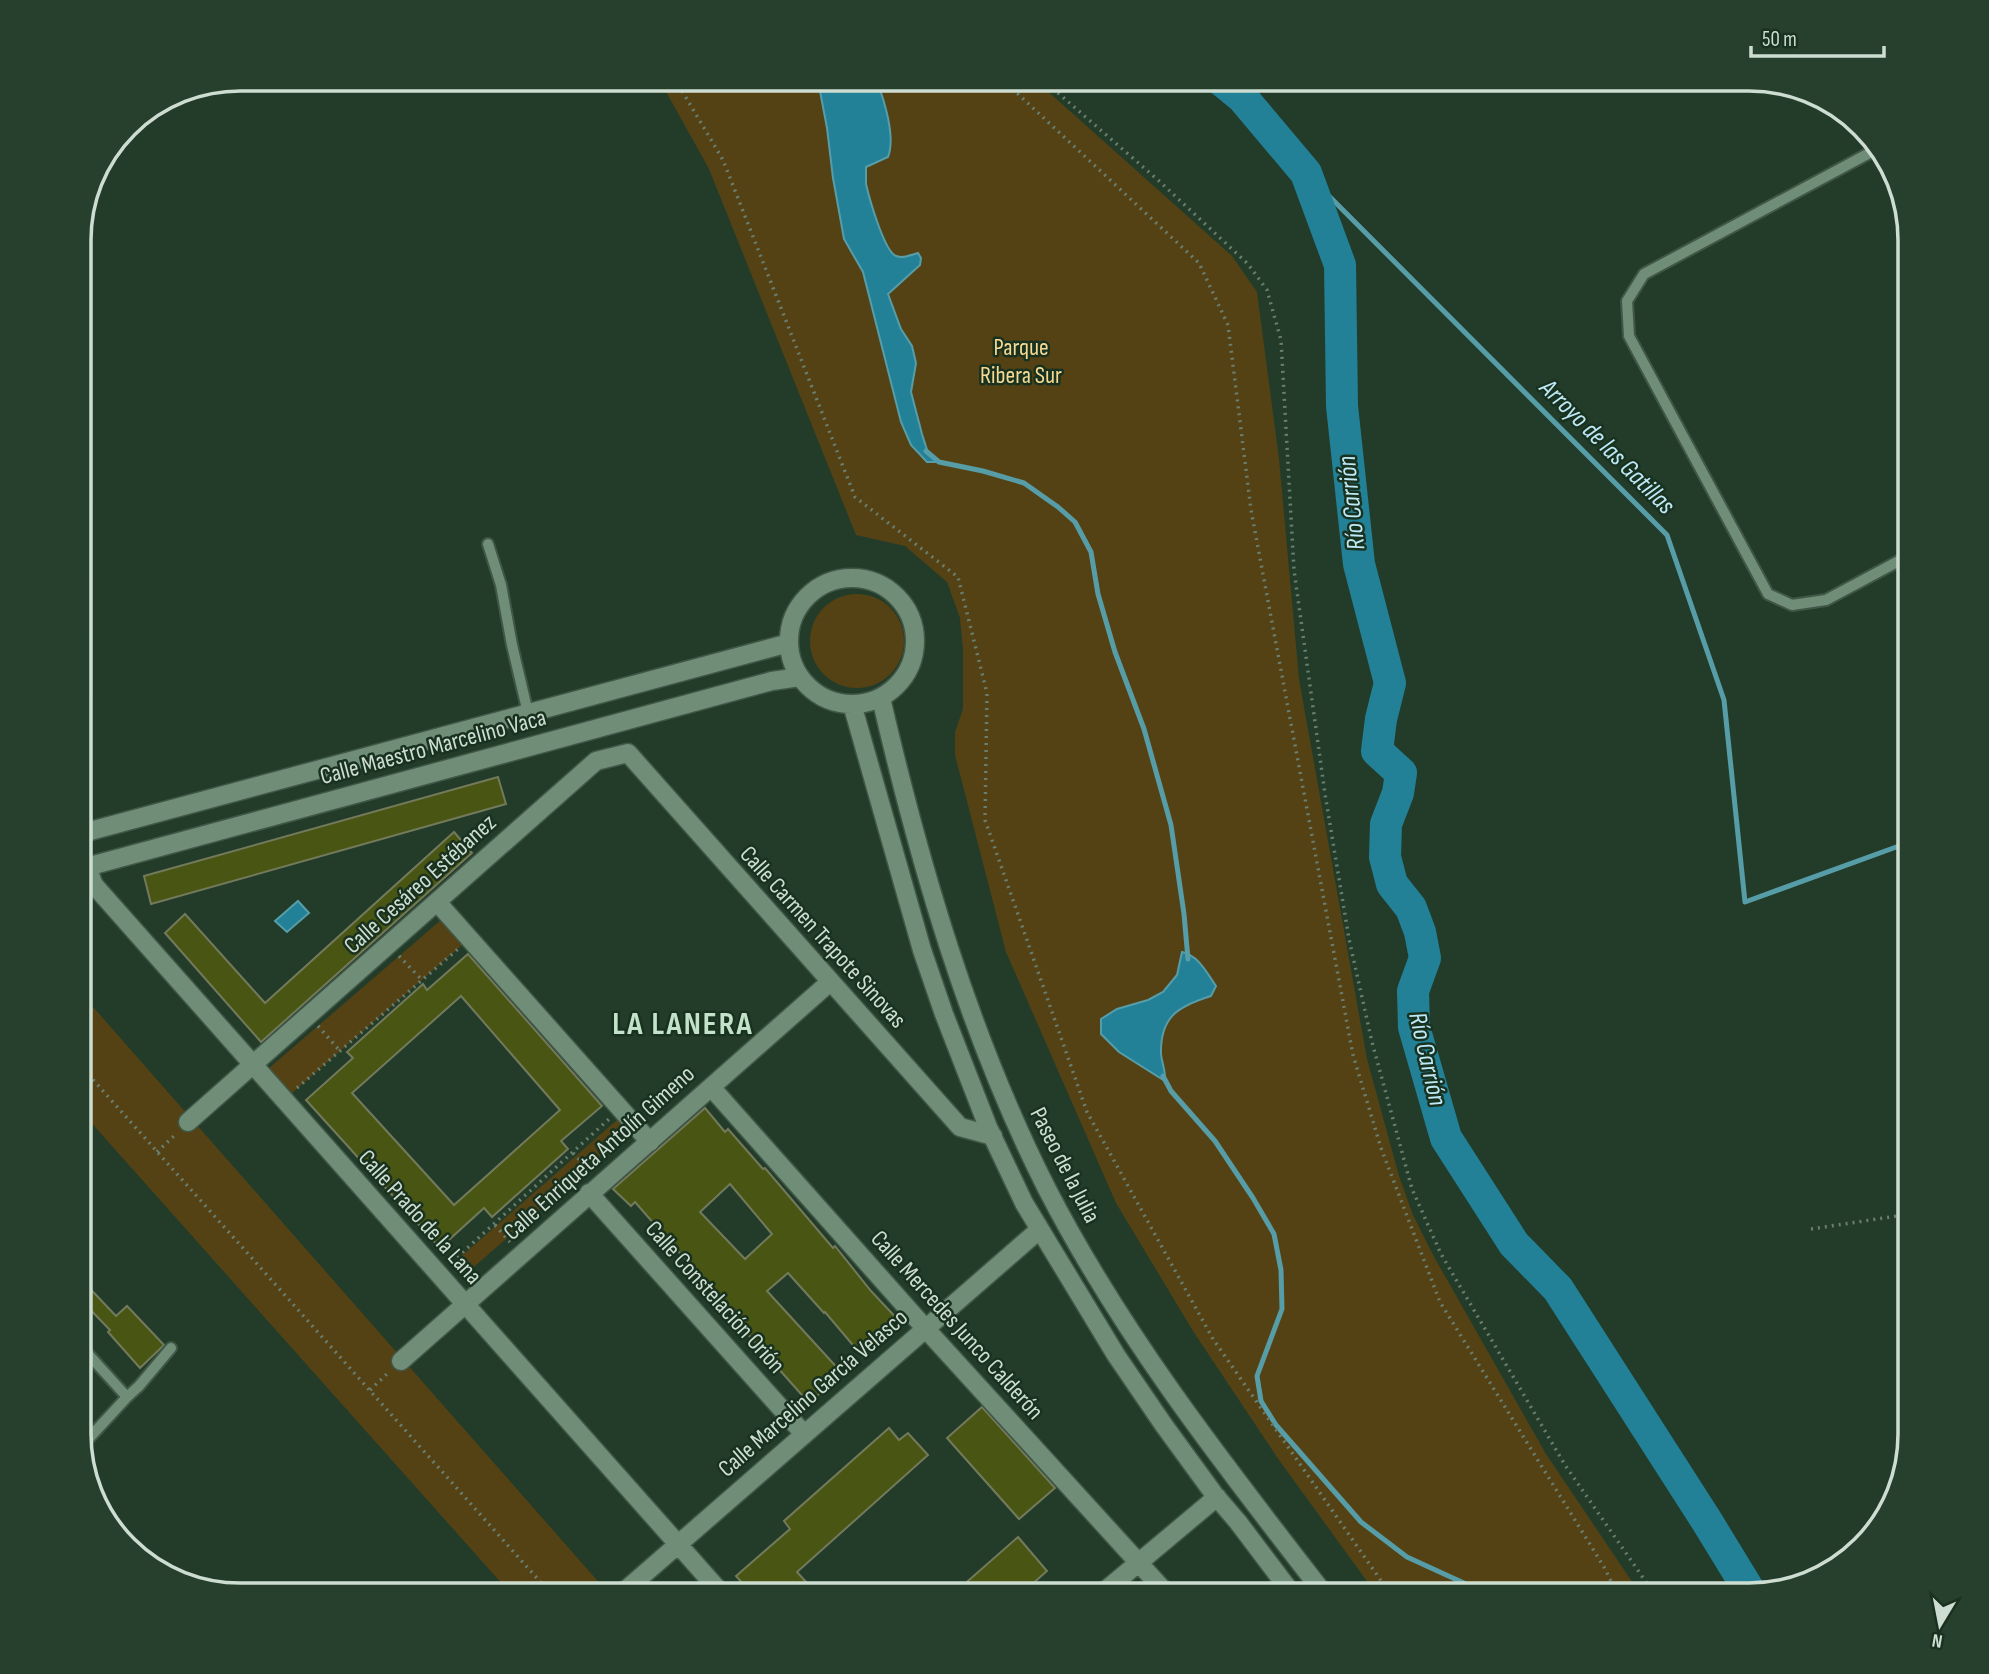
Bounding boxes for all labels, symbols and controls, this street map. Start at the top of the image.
scale bar [1751,14,1884,58]
text: 50 m [1762,27,1797,52]
park label: Parque Ribera Sur [980,333,1062,390]
water label: Arroyo de las Gatillas [1532,372,1681,521]
water label: Río Carrión [1332,454,1372,552]
street label: Calle Maestro Marcelino Vaca [317,703,549,791]
street label: Calle Cesáreo Estébanez [338,808,502,960]
street label: Calle Carmen Trapote Sinovas [734,840,912,1034]
district label: LA LANERA [612,1005,754,1044]
water label: Río Carrión [1401,1009,1453,1109]
street label: Calle Enriqueta Antolín Gimeno [497,1059,701,1247]
street label: Paseo de la Julia [1024,1102,1106,1228]
street label: Calle Prado de la Lana [352,1144,488,1290]
street label: Calle Constelación Orión [639,1215,791,1379]
street label: Calle Mercedes Junco Calderón [864,1225,1050,1425]
street label: Calle Marcelino García Velasco [712,1303,914,1483]
north arrow [1905,1590,1975,1660]
text: N [1930,1628,1944,1652]

